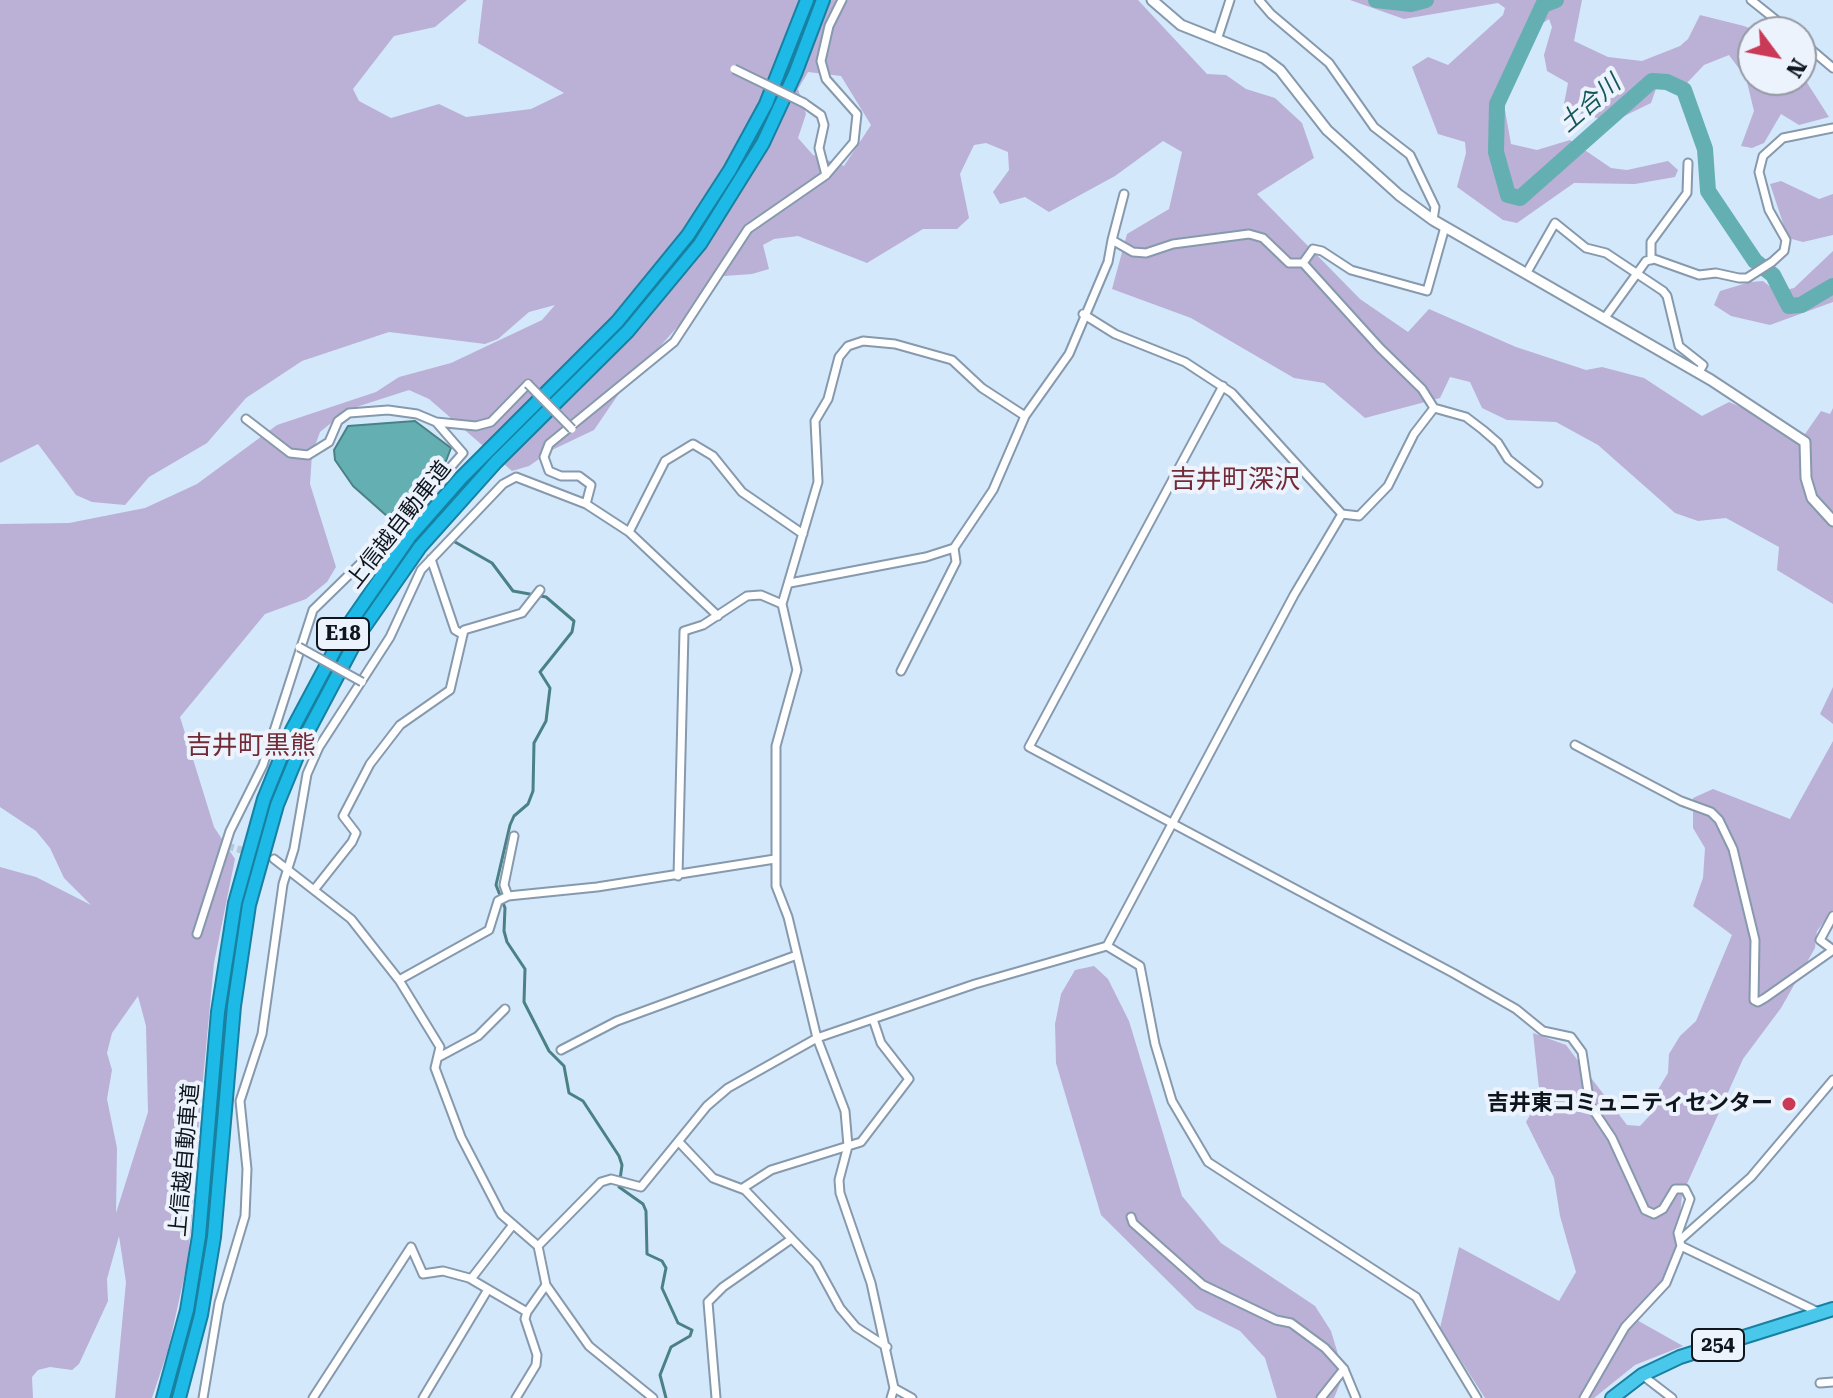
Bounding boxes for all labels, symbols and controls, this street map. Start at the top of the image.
north arrow [1737,16,1817,96]
text: N [1781,54,1811,82]
water label: 土合川 [1553,70,1627,138]
street label: 上信越自動車道 [341,456,457,594]
district label: 吉井町深沢 [1170,464,1300,496]
road number: E18 [317,618,369,650]
district label: 吉井町黒熊 [186,730,316,762]
street label: 上信越自動車道 [165,1082,205,1238]
place label: 吉井東コミュニティセンター [1487,1091,1773,1117]
marker: 吉井東コミュニティセンター [1780,1095,1798,1113]
road number: 254 [1692,1329,1744,1361]

